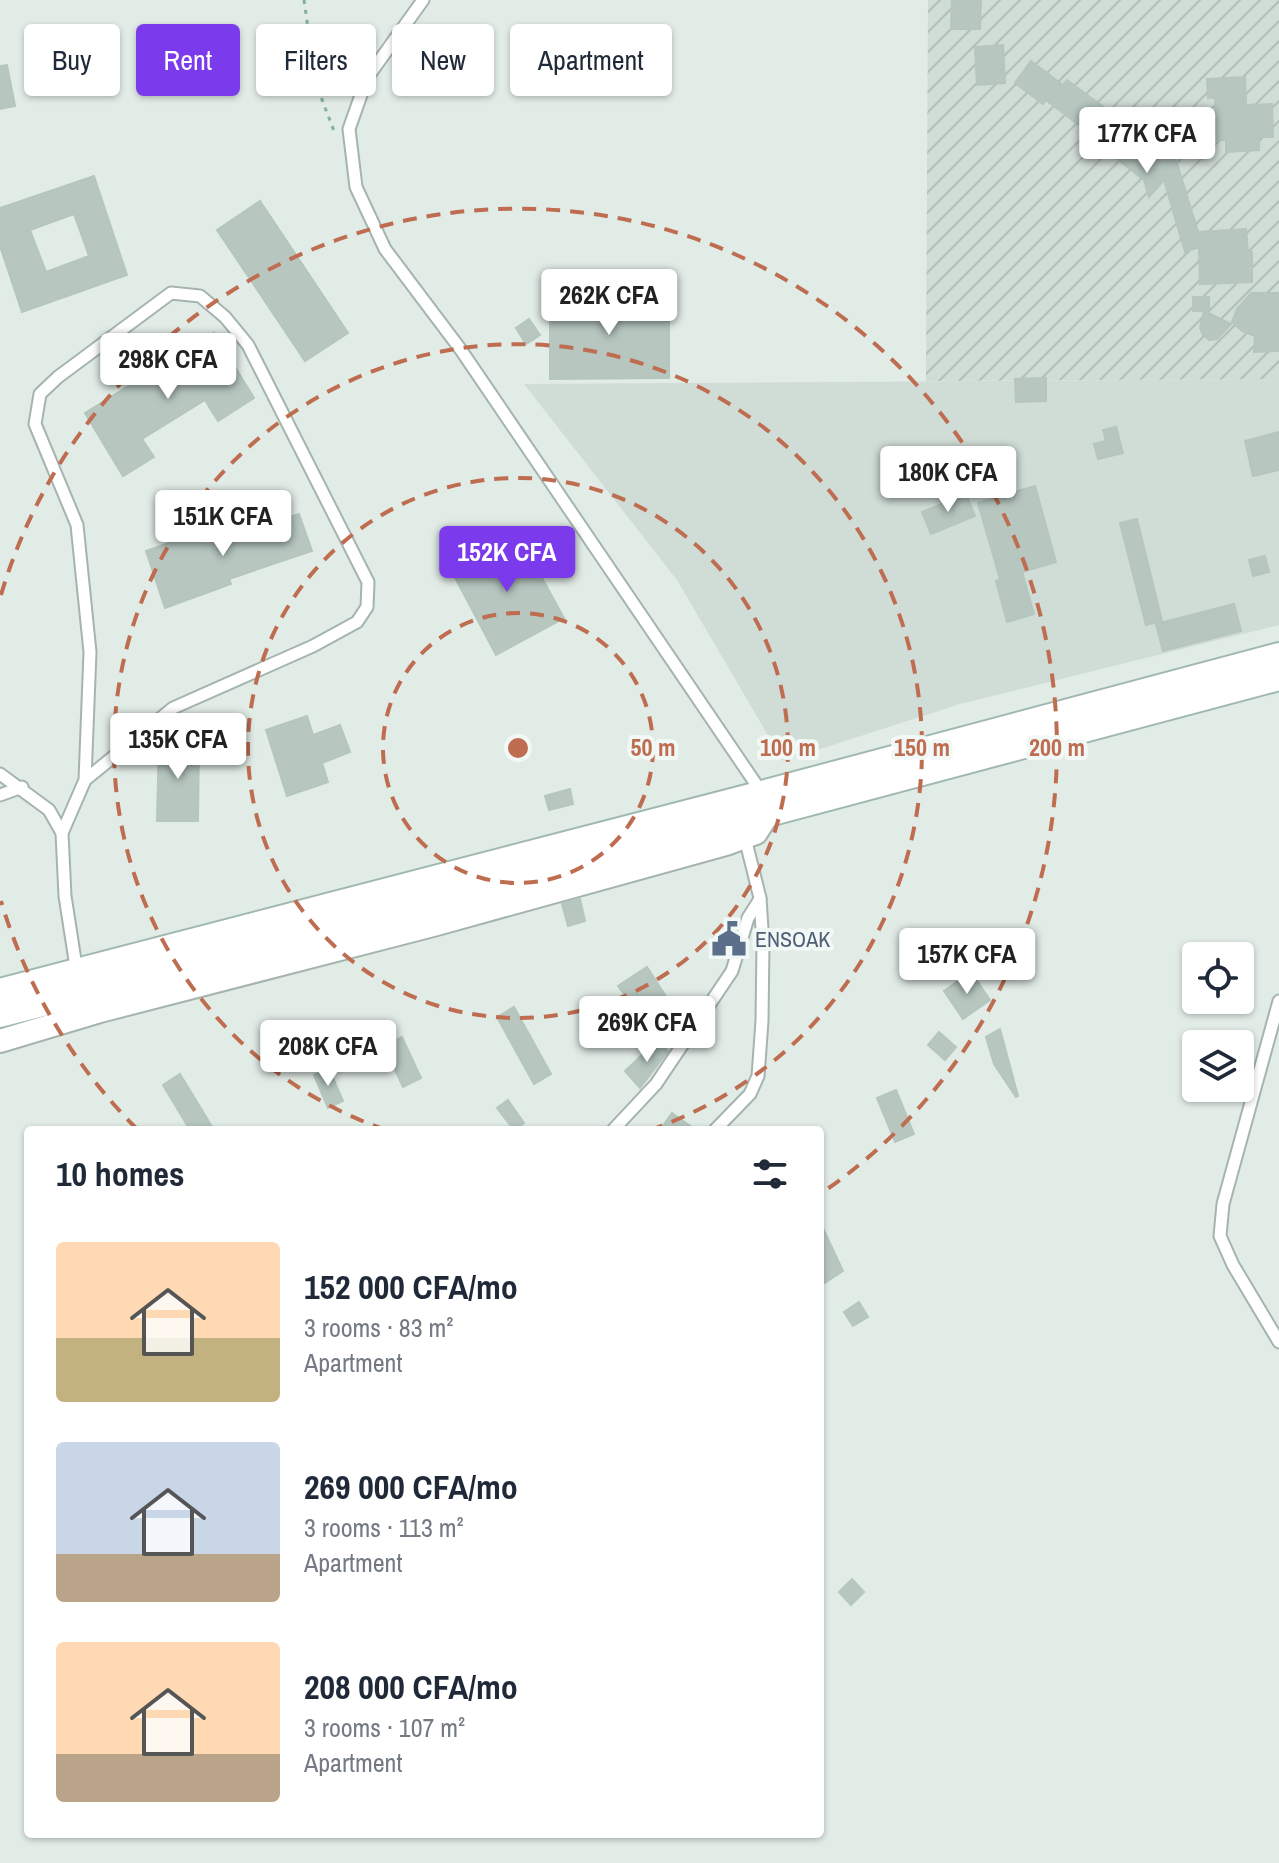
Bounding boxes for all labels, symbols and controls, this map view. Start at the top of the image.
chip: Buy [24,24,120,96]
chip: Rent [136,24,240,96]
chip: Filters [256,24,376,96]
chip: New [392,24,494,96]
chip: Apartment [510,24,672,96]
pin: 177K CFA [1064,107,1230,175]
text: 177K CFA [1097,115,1197,150]
pin: 262K CFA [526,269,692,337]
text: 262K CFA [559,277,659,312]
pin: 298K CFA [85,333,251,401]
text: 298K CFA [118,341,218,376]
pin: 180K CFA [865,446,1031,514]
text: 180K CFA [898,454,998,489]
pin: 151K CFA [140,490,306,558]
text: 151K CFA [173,498,273,533]
pin: 152K CFA [424,526,590,594]
text: 152K CFA [457,534,557,569]
pin: 135K CFA [95,713,261,781]
text: 135K CFA [128,721,228,756]
text: 50 m [631,731,675,763]
text: 100 m [760,731,816,763]
text: 150 m [894,731,950,763]
text: 200 m [1029,731,1085,763]
centre of rings [504,734,532,762]
public building icon: ENSOAK [710,920,748,958]
place label: ENSOAK [755,924,830,954]
pin: 157K CFA [884,928,1050,996]
text: 157K CFA [917,936,1017,971]
map controls [1182,942,1254,1102]
button: locate [1182,942,1254,1014]
pin: 269K CFA [564,996,730,1064]
text: 269K CFA [597,1004,697,1039]
pin: 208K CFA [245,1020,411,1088]
text: 208K CFA [278,1028,378,1063]
button: layers [1182,1030,1254,1102]
text: 10 homes [56,1151,185,1197]
icon: filters [748,1152,792,1196]
text: 152 000 CFA/mo [304,1264,518,1310]
icon: home [120,1274,216,1370]
text: 3 rooms · 83 m² [304,1310,453,1345]
text: Apartment [304,1345,402,1380]
text: 269 000 CFA/mo [304,1464,518,1510]
icon: home [120,1474,216,1570]
text: 3 rooms · 113 m² [304,1510,464,1545]
text: Apartment [304,1545,402,1580]
text: 208 000 CFA/mo [304,1664,518,1710]
icon: home [120,1674,216,1770]
text: 3 rooms · 107 m² [304,1710,465,1745]
text: Apartment [304,1745,402,1780]

